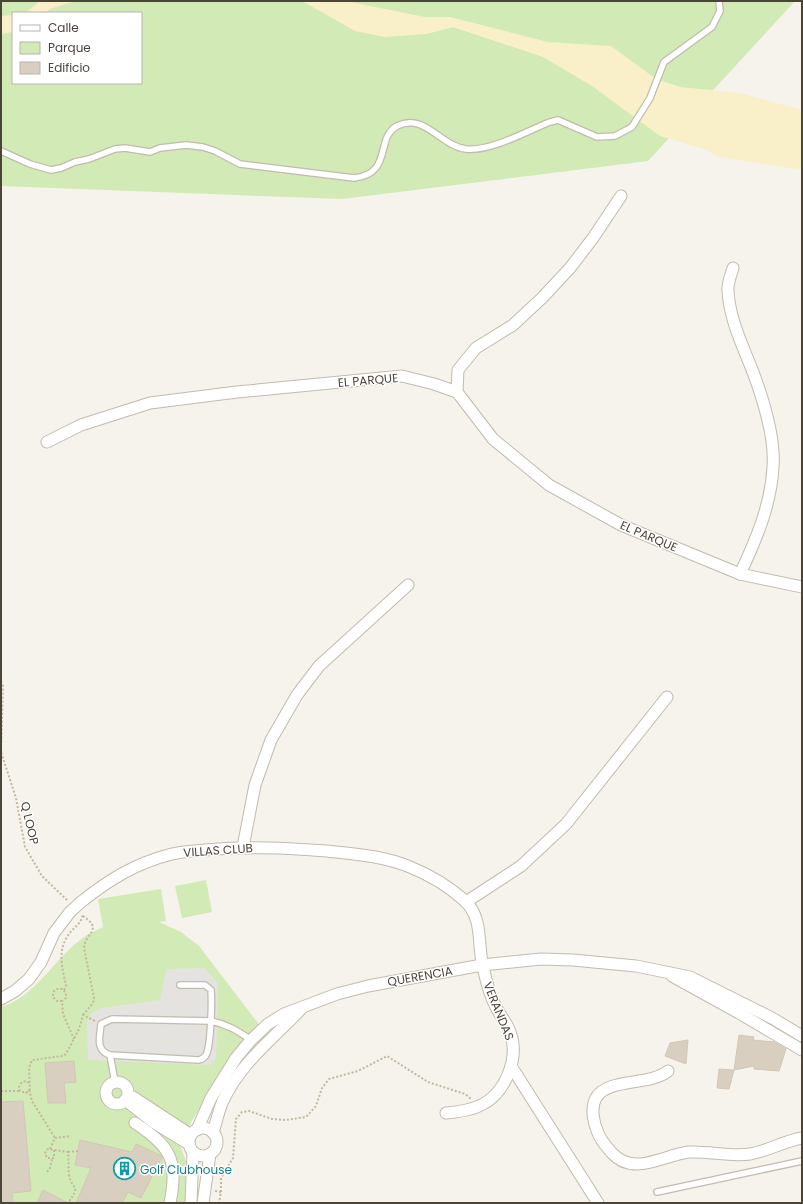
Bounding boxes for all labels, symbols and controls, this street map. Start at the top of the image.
legend [12,12,142,84]
text: Calle [48,19,79,36]
text: Parque [48,39,91,56]
text: Edificio [48,59,90,76]
street label: EL PARQUE [337,369,399,391]
street label: EL PARQUE [618,516,680,556]
street label: Q LOOP [17,800,43,846]
street label: VILLAS CLUB [183,839,253,861]
street label: QUERENCIA [386,962,454,990]
street label: VERANDAS [480,979,518,1043]
building icon: Golf Clubhouse [112,1156,138,1182]
place label: Golf Clubhouse [140,1161,232,1178]

